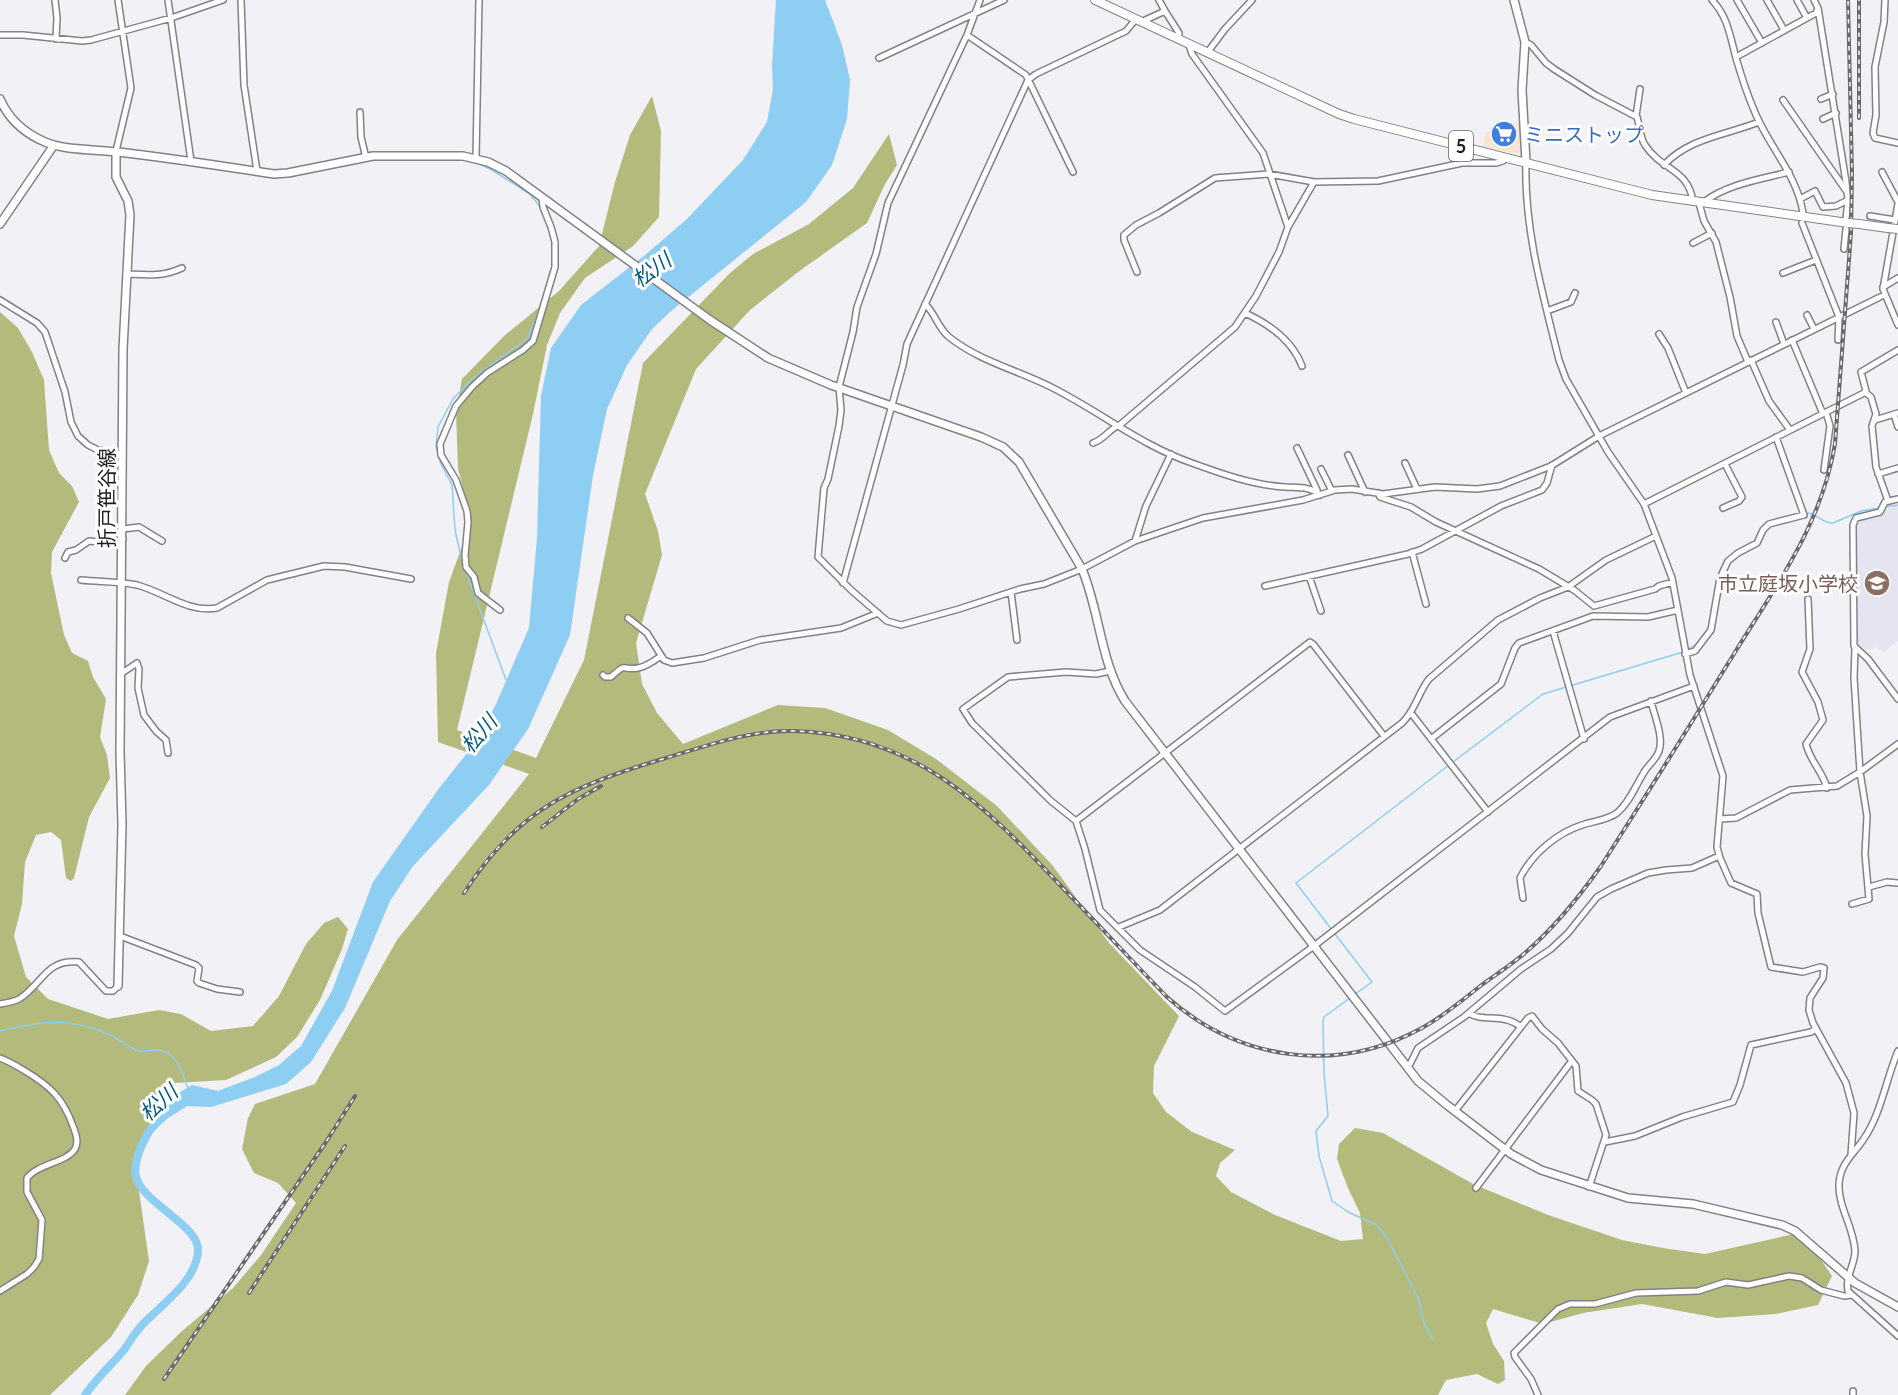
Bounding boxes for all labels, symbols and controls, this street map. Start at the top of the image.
supermarket icon: ミニストップ [1489,119,1519,149]
place label: ミニストップ [1524,122,1644,146]
road number: 5 [1449,131,1473,161]
water label: 松川 [627,245,677,291]
street label: 折戸笹谷線 [94,448,118,548]
school or university icon: 市立庭坂小学校 [1862,568,1892,598]
place label: 市立庭坂小学校 [1718,571,1858,595]
water label: 松川 [455,707,503,757]
water label: 松川 [134,1077,183,1125]

